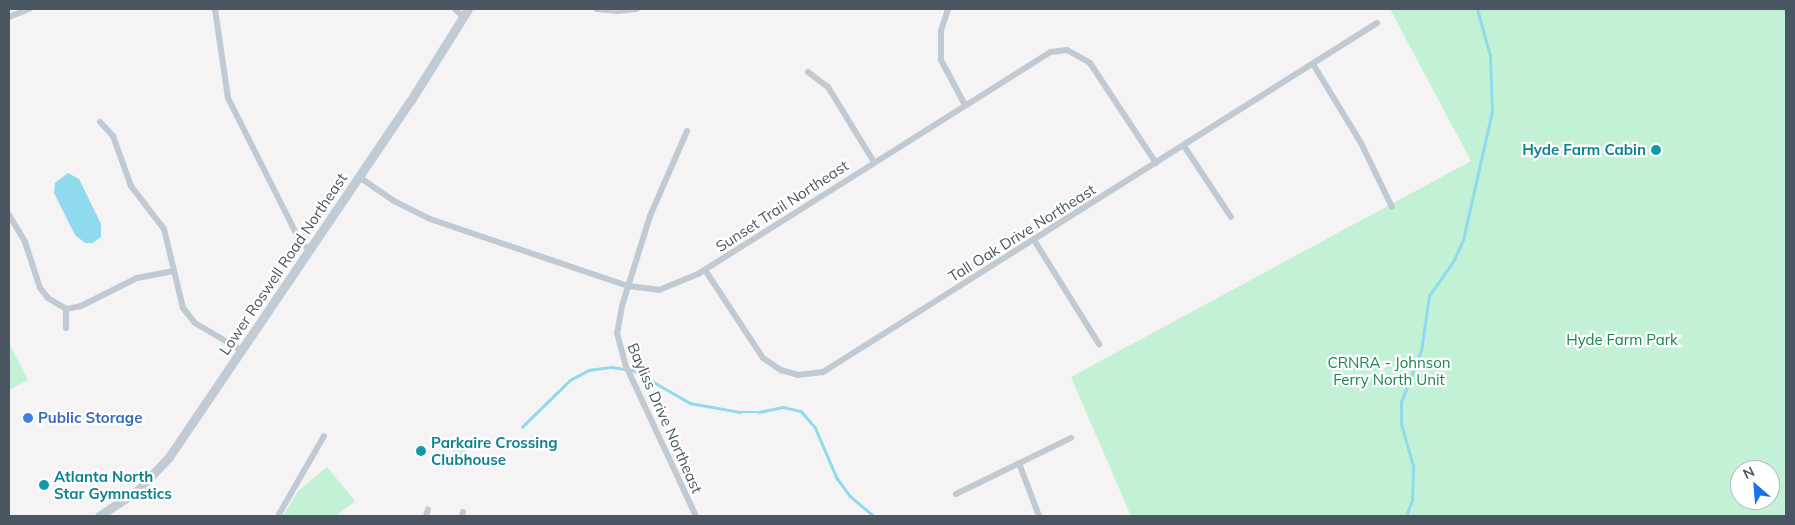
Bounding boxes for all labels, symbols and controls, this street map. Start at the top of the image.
place label: Hyde Farm Cabin [1522,141,1646,159]
marker: Hyde Farm Cabin [1650,144,1662,156]
street label: Sunset Trail Northeast [712,156,852,256]
street label: Lower Roswell Road Northeast [215,170,351,358]
street label: Tall Oak Drive Northeast [945,180,1099,286]
park label: Hyde Farm Park [1566,331,1678,349]
street label: Bayliss Drive Northeast [624,340,706,496]
park label: CRNRA - Johnson Ferry North Unit [1327,353,1451,388]
place label: Public Storage [38,409,142,427]
marker: Public Storage [22,412,34,424]
place label: Parkaire Crossing Clubhouse [431,433,558,468]
marker: Parkaire Crossing Clubhouse [415,445,427,457]
north arrow [1730,460,1780,510]
text: N [1740,462,1757,483]
place label: Atlanta North Star Gymnastics [54,467,172,502]
marker: Atlanta North Star Gymnastics [38,479,50,491]

